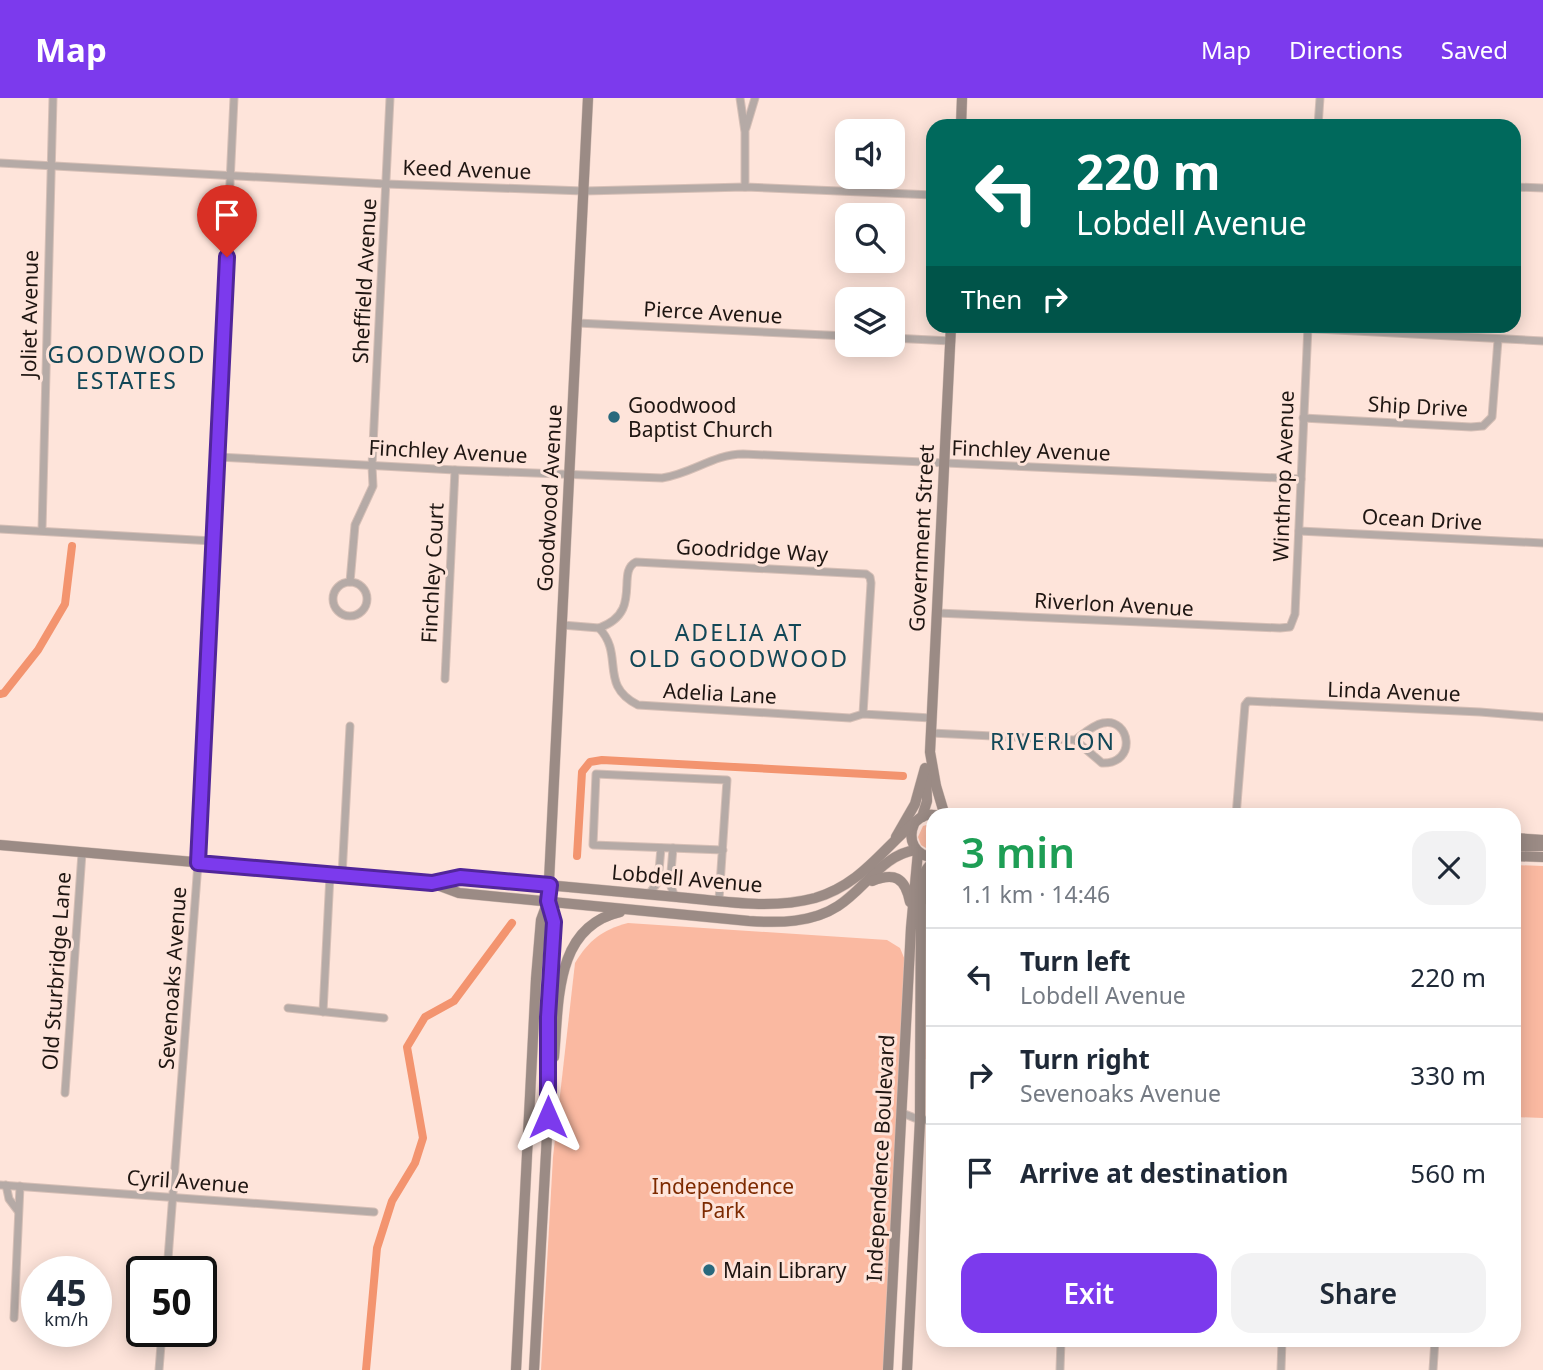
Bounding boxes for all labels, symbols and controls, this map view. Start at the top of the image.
text: Map [35,27,107,72]
text: Map [1201,33,1251,66]
text: Directions [1289,33,1403,66]
text: Saved [1441,33,1508,66]
map controls [835,119,905,357]
button: sound [835,119,905,189]
text: 220 m [1076,138,1221,204]
icon: left [961,147,1052,238]
street label: Keed Avenue [402,153,532,185]
pin [197,185,257,257]
icon: arrive [208,196,246,234]
street label: Sheffield Avenue [346,198,382,364]
text: Lobdell Avenue [1076,201,1307,244]
button: search [835,203,905,273]
street label: Joliet Avenue [14,250,44,380]
icon: right [1036,280,1074,318]
text: Then [961,281,1022,317]
button: layers [835,287,905,357]
street label: Pierce Avenue [643,294,783,330]
district label: GOODWOOD ESTATES [47,338,207,396]
street label: Ship Drive [1367,389,1469,423]
street label: Winthrop Avenue [1266,390,1300,562]
place label: Goodwood Baptist Church [628,391,773,443]
street label: Goodwood Avenue [530,404,568,592]
marker: Goodwood Baptist Church [606,409,622,425]
street label: Finchley Avenue [368,433,528,469]
street label: Finchley Avenue [951,433,1111,467]
street label: Government Street [902,443,940,633]
street label: Finchley Court [414,502,450,644]
street label: Ocean Drive [1361,502,1483,536]
street label: Goodridge Way [675,532,829,568]
street label: Riverlon Avenue [1033,586,1195,622]
district label: ADELIA AT OLD GOODWOOD [629,616,849,674]
street label: Linda Avenue [1327,675,1461,707]
street label: Adelia Lane [662,676,778,710]
district label: RIVERLON [990,725,1116,757]
text: 3 min [961,823,1075,880]
button: close [1412,831,1486,905]
street label: Lobdell Avenue [610,857,764,899]
street label: Old Sturbridge Lane [35,871,77,1071]
text: 1.1 km · 14:46 [961,878,1110,910]
street label: Sevenoaks Avenue [152,886,192,1070]
text: Turn left [1020,943,1131,979]
icon: left [961,958,999,996]
text: 220 m [1410,959,1486,995]
text: Lobdell Avenue [1020,979,1186,1011]
street label: Independence Boulevard [860,1034,900,1282]
text: Turn right [1020,1041,1150,1077]
icon: right [961,1056,999,1094]
text: 330 m [1410,1057,1486,1093]
text: Sevenoaks Avenue [1020,1077,1221,1109]
position arrow [511,1080,585,1154]
icon: arrive [961,1154,999,1192]
text: Arrive at destination [1020,1155,1289,1191]
text: 560 m [1410,1155,1486,1191]
street label: Cyril Avenue [126,1163,250,1199]
park label: Independence Park [652,1172,794,1224]
button: Exit [961,1253,1217,1333]
button: Share [1231,1253,1486,1333]
speed limit sign: 50 [126,1256,217,1347]
place label: Main Library [723,1256,847,1284]
marker: Main Library [701,1262,717,1278]
text: 45 [46,1269,87,1316]
text: km/h [44,1307,89,1331]

